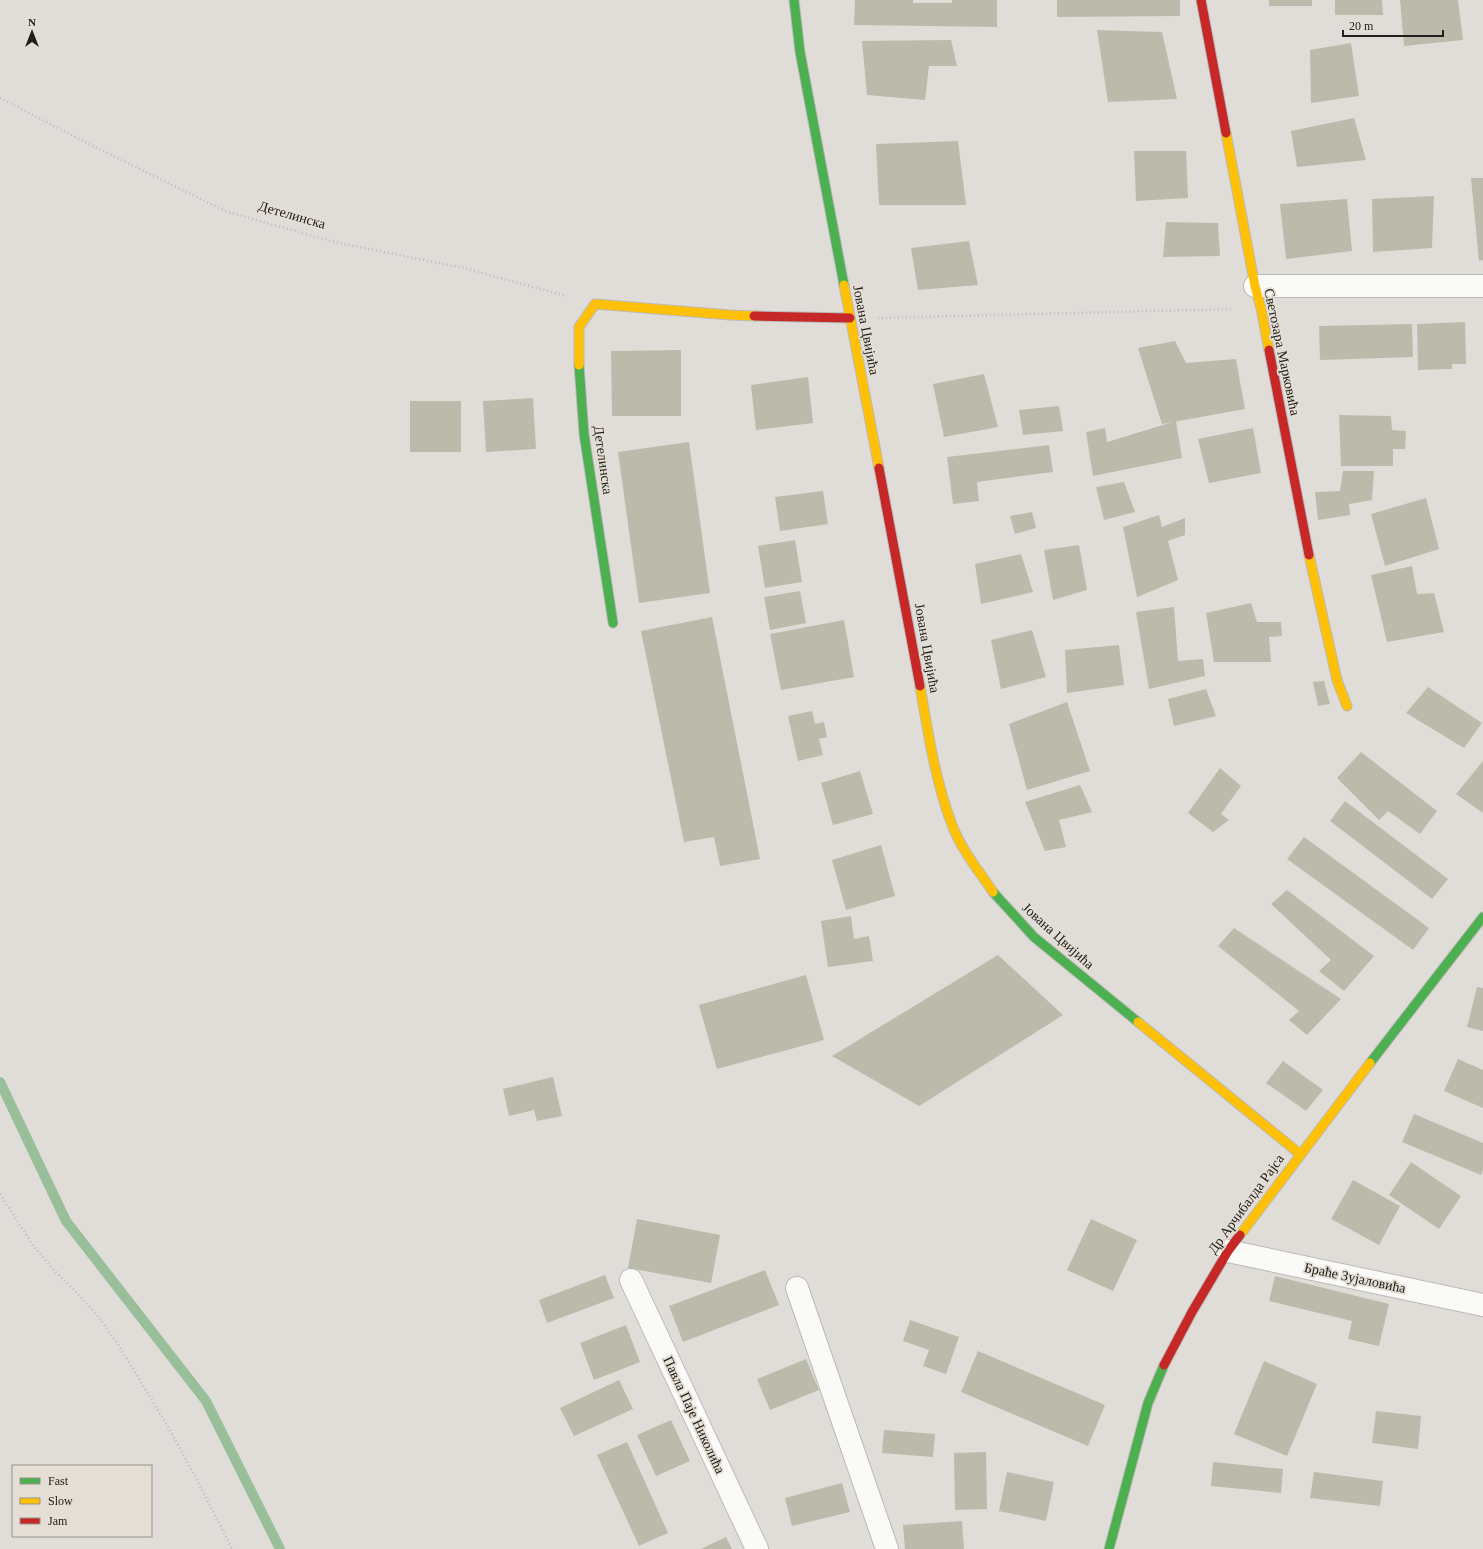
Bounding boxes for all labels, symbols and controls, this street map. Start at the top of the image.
north arrow [12,12,52,52]
scale bar [1343,12,1443,38]
text: N [28,16,36,28]
text: 20 m [1349,19,1374,33]
street label: Детелинска [257,198,328,232]
street label: Јована Цвијића [850,284,882,377]
street label: Светозара Марковића [1261,287,1303,418]
street label: Детелинска [591,425,615,496]
street label: Јована Цвијића [912,602,942,695]
street label: Јована Цвијића [1019,900,1097,973]
street label: Др Арчибалда Рајса [1205,1151,1288,1257]
street label: Браће Зујаловића [1303,1260,1408,1296]
street label: Павла Паје Николића [660,1354,728,1477]
legend [12,1465,152,1537]
text: Fast [48,1474,69,1488]
text: Slow [48,1494,73,1508]
text: Jam [48,1514,68,1528]

